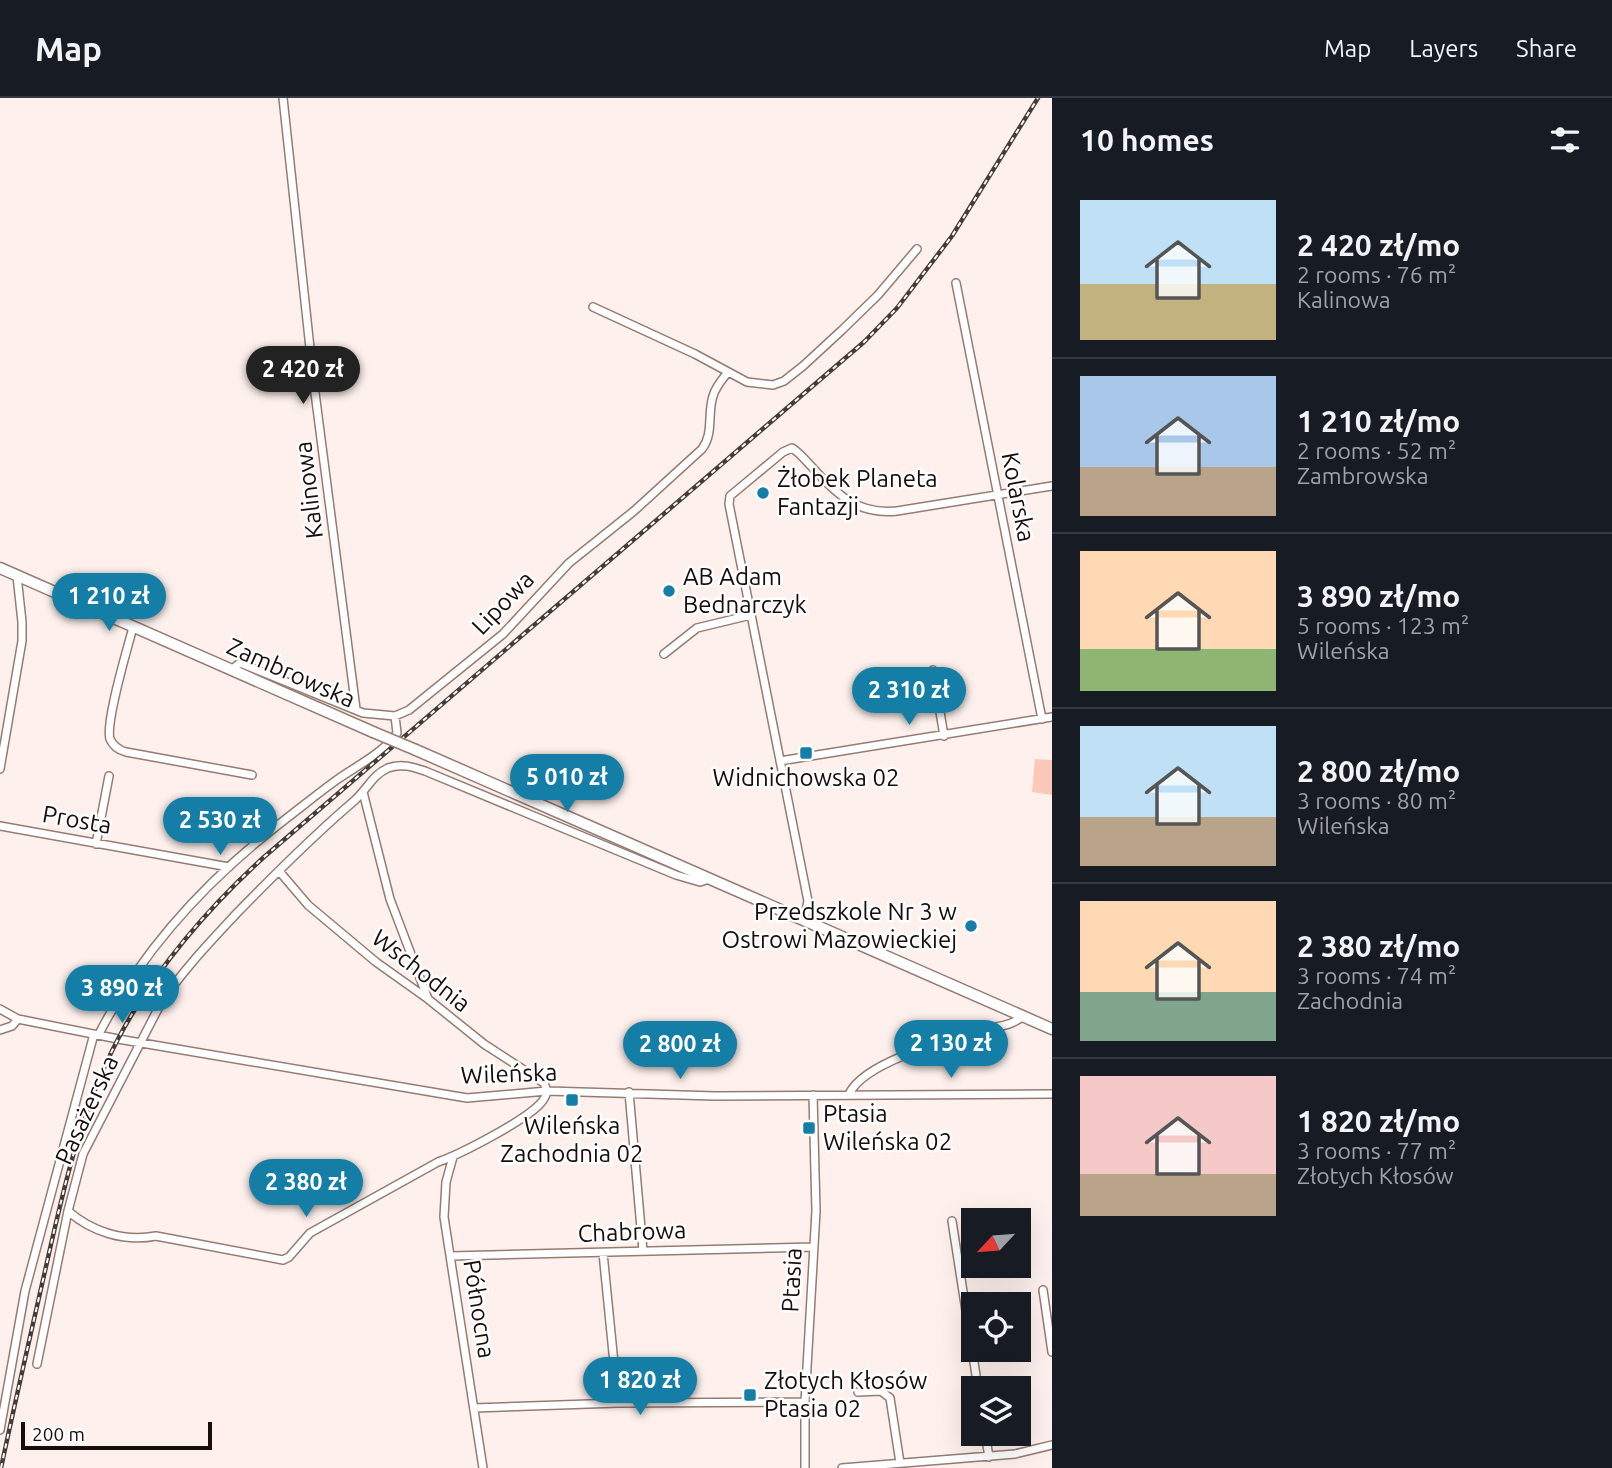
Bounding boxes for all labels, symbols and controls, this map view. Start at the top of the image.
text: Map [35,30,102,67]
text: Map [1324,35,1371,62]
text: Layers [1409,35,1478,62]
text: Share [1516,35,1577,62]
icon: filters [1546,121,1584,159]
text: 10 homes [1080,123,1214,157]
icon: home [1136,228,1220,312]
text: 2 420 zł/mo [1297,228,1460,262]
text: 2 rooms · 76 m² [1297,262,1456,287]
text: Kalinowa [1297,287,1391,312]
pin: 2 420 zł [231,346,375,406]
text: 2 420 zł [262,356,344,381]
icon: home [1136,404,1220,488]
text: 1 210 zł/mo [1297,404,1460,438]
text: 2 rooms · 52 m² [1297,438,1456,463]
street label: Kalinowa [289,440,328,540]
street label: Kolarska [997,450,1040,544]
text: Zambrowska [1297,463,1429,488]
place label: Żłobek Planeta Fantazji [777,465,938,520]
marker: Żłobek Planeta Fantazji [755,485,771,501]
place label: AB Adam Bednarczyk [683,563,807,618]
street label: Lipowa [466,566,539,640]
pin: 1 210 zł [37,574,181,633]
icon: home [1136,579,1220,663]
text: 3 890 zł/mo [1297,579,1460,613]
text: 1 210 zł [68,583,150,608]
marker: AB Adam Bednarczyk [661,583,677,599]
text: 5 rooms · 123 m² [1297,613,1469,638]
street label: Zambrowska [223,632,359,713]
text: Wileńska [1297,638,1390,663]
pin: 2 310 zł [837,668,981,727]
text: 2 310 zł [868,677,950,702]
marker: Widnichowska 02 [798,745,814,761]
pin: 5 010 zł [495,754,639,814]
icon: home [1136,754,1220,838]
text: 2 800 zł/mo [1297,754,1460,788]
text: 5 010 zł [526,764,608,789]
place label: Widnichowska 02 [712,764,900,791]
text: 3 rooms · 80 m² [1297,788,1456,813]
pin: 2 530 zł [148,798,292,857]
street label: Prosta [40,800,114,839]
text: 2 530 zł [179,807,261,832]
text: Wileńska [1297,813,1390,838]
place label: Przedszkole Nr 3 w Ostrowi Mazowieckiej [722,898,957,953]
marker: Przedszkole Nr 3 w Ostrowi Mazowieckiej [963,918,979,934]
street label: Wschodnia [367,924,476,1017]
icon: home [1136,929,1220,1013]
text: 2 380 zł/mo [1297,929,1460,963]
text: 3 rooms · 74 m² [1297,963,1456,988]
pin: 3 890 zł [50,965,194,1025]
text: 3 890 zł [81,975,163,1000]
text: Zachodnia [1297,988,1403,1013]
pin: 2 130 zł [879,1020,1023,1080]
pin: 2 800 zł [608,1021,752,1081]
text: 2 130 zł [910,1030,992,1055]
text: 2 800 zł [639,1031,721,1056]
street label: Pasażerska [50,1051,124,1169]
street label: Wileńska [460,1058,558,1089]
marker: Wileńska Zachodnia 02 [564,1092,580,1108]
place label: Ptasia Wileńska 02 [823,1100,952,1155]
icon: home [1136,1104,1220,1188]
text: 1 820 zł/mo [1297,1104,1460,1138]
place label: Wileńska Zachodnia 02 [500,1112,644,1167]
marker: Ptasia Wileńska 02 [801,1120,817,1136]
text: 3 rooms · 77 m² [1297,1138,1456,1163]
pin: 2 380 zł [234,1160,378,1219]
text: Złotych Kłosów [1297,1163,1454,1188]
text: 2 380 zł [265,1169,347,1194]
north arrow [961,1208,1031,1278]
map controls [961,1208,1031,1446]
street label: Chabrowa [577,1216,687,1247]
street label: Ptasia [776,1247,807,1313]
street label: Północna [458,1258,501,1360]
button: locate [961,1292,1031,1362]
pin: 1 820 zł [568,1358,712,1417]
text: 1 820 zł [599,1367,681,1392]
place label: Złotych Kłosów Ptasia 02 [764,1367,928,1422]
button: layers [961,1376,1031,1446]
marker: Złotych Kłosów Ptasia 02 [742,1387,758,1403]
scale bar [21,1419,212,1451]
text: 200 m [32,1423,85,1445]

